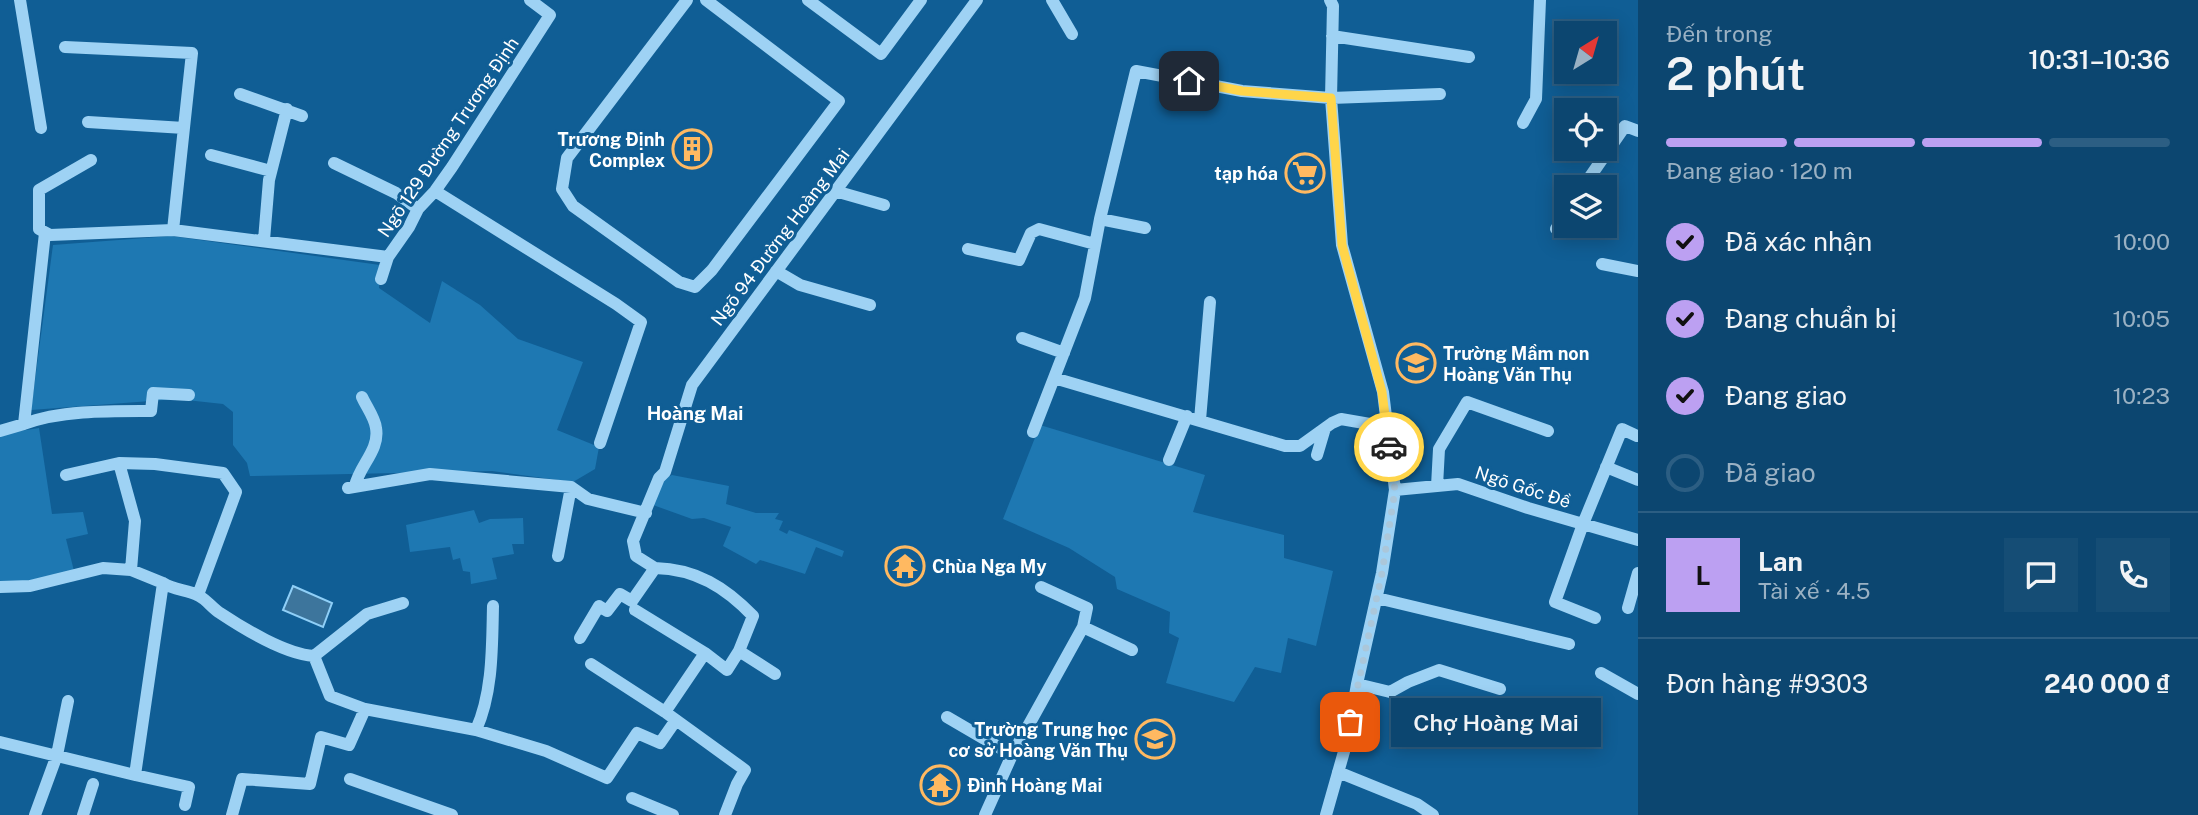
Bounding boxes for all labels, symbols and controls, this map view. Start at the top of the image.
text: Đến trong [1666,20,1773,47]
north arrow [1554,21,1617,84]
map controls [1554,21,1617,238]
street label: Ngõ 129 Đường Trương Định [373,33,523,241]
text: 10:31–10:36 [2028,44,2170,75]
text: 2 phút [1666,46,1805,100]
pin [1159,51,1219,111]
icon: home [1170,62,1208,100]
button: locate [1554,98,1617,161]
building icon: Trương Định Complex [671,128,713,170]
place label: Trương Định Complex [558,129,665,171]
street label: Ngõ 94 Đường Hoàng Mai [706,144,854,330]
supermarket icon: tạp hóa [1284,152,1326,194]
text: Đang giao · 120 m [1666,157,1853,184]
place label: tạp hóa [1214,163,1278,184]
button: layers [1554,175,1617,238]
icon: check [1666,223,1704,261]
text: Đã xác nhận [1725,226,1872,257]
text: 10:00 [2113,228,2170,255]
icon: check [1666,300,1704,338]
text: Đang chuẩn bị [1725,303,1897,334]
text: 10:05 [2113,305,2170,332]
school or university icon: Trường Mầm non Hoàng Văn Thụ [1395,342,1437,384]
place label: Trường Mầm non Hoàng Văn Thụ [1443,343,1589,385]
icon: check [1666,377,1704,415]
text: Đang giao [1725,380,1847,411]
text: 10:23 [2113,382,2170,409]
district label: Hoàng Mai [647,402,743,424]
courier [1354,412,1424,482]
icon: car [1370,428,1408,466]
text: Đã giao [1725,457,1816,488]
street label: Ngõ Gốc Đề [1473,462,1573,512]
button: chat [2004,538,2078,612]
button: phone [2096,538,2170,612]
temple icon: Chùa Nga My [884,545,926,587]
text: Lan [1758,546,1803,577]
place label: Chùa Nga My [932,556,1047,577]
text: L [1695,560,1711,591]
text: Tài xế · 4.5 [1758,577,1870,604]
text: Đơn hàng #9303 [1666,668,1868,699]
text: 240 000 ₫ [2044,668,2170,699]
pin [1320,692,1380,752]
callout: Chợ Hoàng Mai [1392,698,1602,746]
icon: bag [1331,703,1369,741]
text: Chợ Hoàng Mai [1413,709,1579,736]
school or university icon: Trường Trung học cơ sở Hoàng Văn Thụ [1134,718,1176,760]
place label: Trường Trung học cơ sở Hoàng Văn Thụ [949,719,1128,761]
temple icon: Đình Hoàng Mai [919,764,961,806]
place label: Đình Hoàng Mai [967,775,1102,796]

